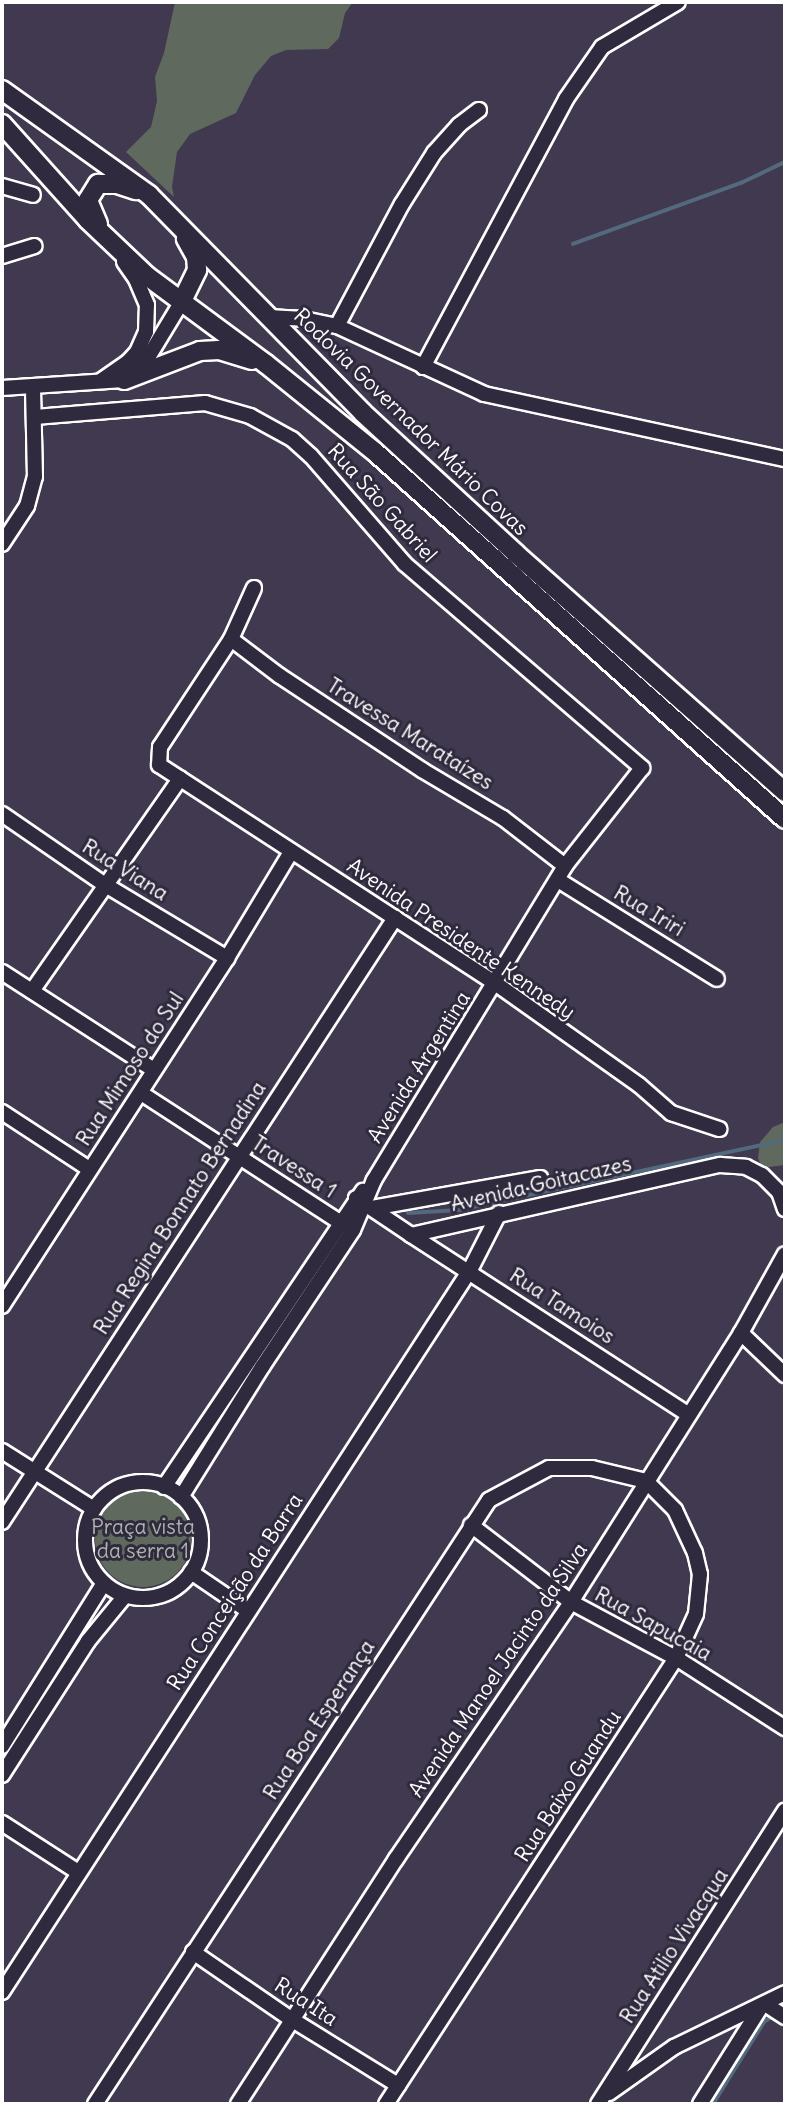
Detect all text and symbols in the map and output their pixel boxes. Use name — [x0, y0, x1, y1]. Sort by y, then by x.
street label: Rodovia Governador Mário Covas — [289, 303, 533, 541]
street label: Rua São Gabriel — [322, 439, 442, 567]
street label: Travessa Marataízes — [322, 673, 498, 795]
street label: Rua Viana — [77, 834, 173, 906]
street label: Avenida Presidente Kennedy — [342, 853, 580, 1025]
street label: Rua Iriri — [609, 880, 689, 942]
street label: Rua Mimoso do Sul — [71, 987, 189, 1151]
street label: Avenida Argentina — [362, 987, 476, 1147]
street label: Rua Regina Bonnato Bernadina — [89, 1077, 271, 1339]
street label: Travessa 1 — [247, 1130, 341, 1204]
street label: Avenida Goitacazes — [448, 1151, 634, 1217]
street label: Rua Tamoios — [505, 1263, 619, 1349]
street label: Rua Conceição da Barra — [162, 1489, 308, 1695]
park label: Praça vista da serra 1 — [91, 1514, 195, 1564]
street label: Avenida Manoel Jacinto da Silva — [403, 1538, 593, 1802]
street label: Rua Sapucaia — [590, 1582, 716, 1666]
street label: Rua Boa Esperança — [258, 1636, 380, 1804]
street label: Rua Baixo Guandu — [510, 1705, 626, 1867]
street label: Rua Atilio Vivacqua — [614, 1864, 734, 2028]
street label: Rua Ita — [270, 1972, 342, 2032]

